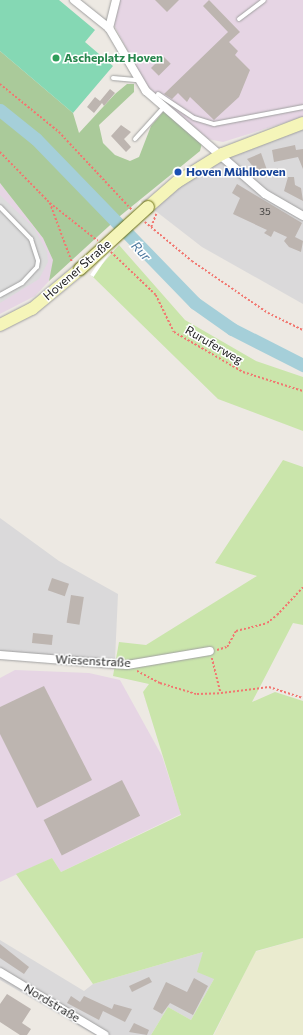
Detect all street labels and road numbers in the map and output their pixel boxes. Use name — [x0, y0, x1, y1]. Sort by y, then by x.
street label: Hovener Straße — [40, 237, 114, 303]
street label: Ruruferweg — [183, 323, 245, 367]
street label: Wiesenstraße — [55, 652, 131, 670]
street label: Nordstraße — [21, 981, 83, 1025]

